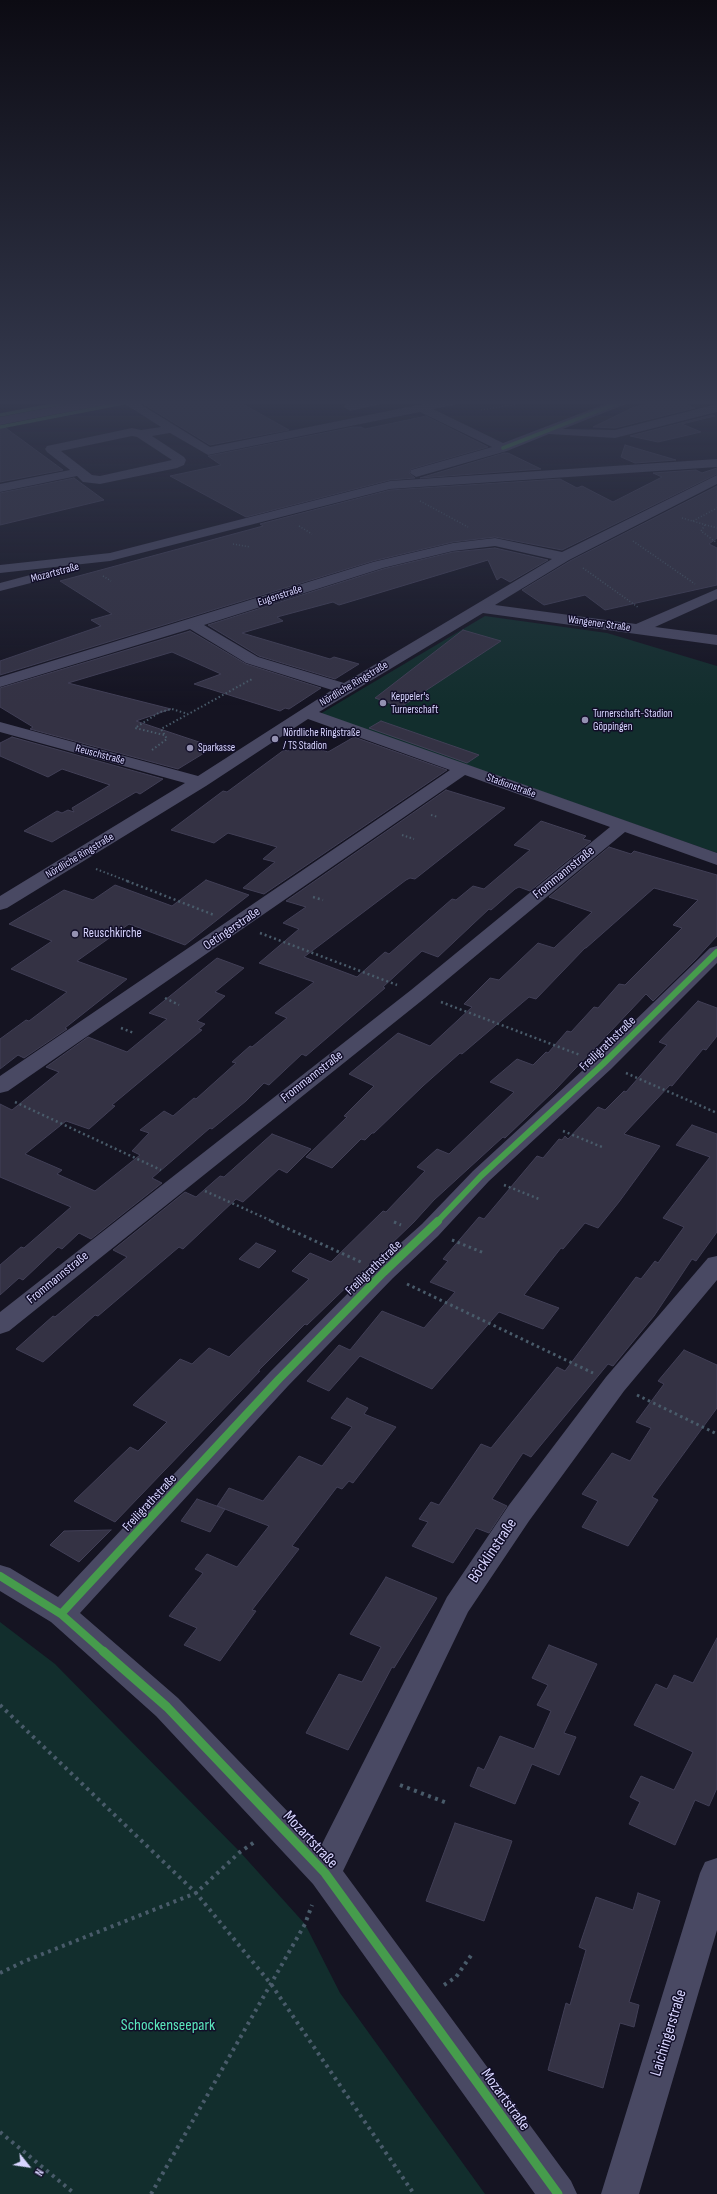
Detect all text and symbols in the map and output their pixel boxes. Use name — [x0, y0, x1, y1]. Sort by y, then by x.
street label: Mozartstraße — [29, 560, 81, 586]
street label: Eugenstraße — [256, 583, 304, 609]
street label: Wangener Straße — [567, 613, 631, 635]
street label: Nördliche Ringstraße — [318, 658, 390, 710]
place label: Keppeler's Turnerschaft — [391, 690, 438, 716]
marker: Keppeler's Turnerschaft — [378, 698, 388, 708]
place label: Turnerschaft-Stadion Göppingen — [593, 707, 672, 733]
marker: Turnerschaft-Stadion Göppingen — [580, 715, 590, 725]
place label: Nördliche Ringstraße / TS Stadion — [283, 726, 360, 752]
marker: Nördliche Ringstraße / TS Stadion — [270, 734, 280, 744]
place label: Sparkasse — [198, 741, 235, 755]
street label: Reuschstraße — [74, 742, 126, 768]
marker: Sparkasse — [185, 743, 195, 753]
street label: Stadionstraße — [484, 771, 538, 801]
street label: Nördliche Ringstraße — [44, 830, 116, 882]
street label: Frommannstraße — [530, 843, 598, 903]
street label: Oetingerstraße — [201, 904, 263, 954]
place label: Reuschkirche — [83, 926, 142, 942]
marker: Reuschkirche — [70, 929, 80, 939]
street label: Freiligrathstraße — [577, 1013, 639, 1075]
street label: Frommannstraße — [278, 1048, 346, 1106]
street label: Freiligrathstraße — [343, 1237, 405, 1299]
street label: Frommannstraße — [24, 1248, 92, 1308]
street label: Freiligrathstraße — [120, 1471, 180, 1535]
street label: Böcklinstraße — [464, 1515, 522, 1587]
street label: Mozartstraße — [279, 1807, 341, 1873]
street label: Laichingerstraße — [647, 1987, 691, 2079]
park label: Schockenseepark — [121, 2016, 215, 2036]
street label: Mozartstraße — [476, 2065, 534, 2135]
north arrow — [8, 2146, 48, 2186]
text: N — [32, 2166, 46, 2178]

